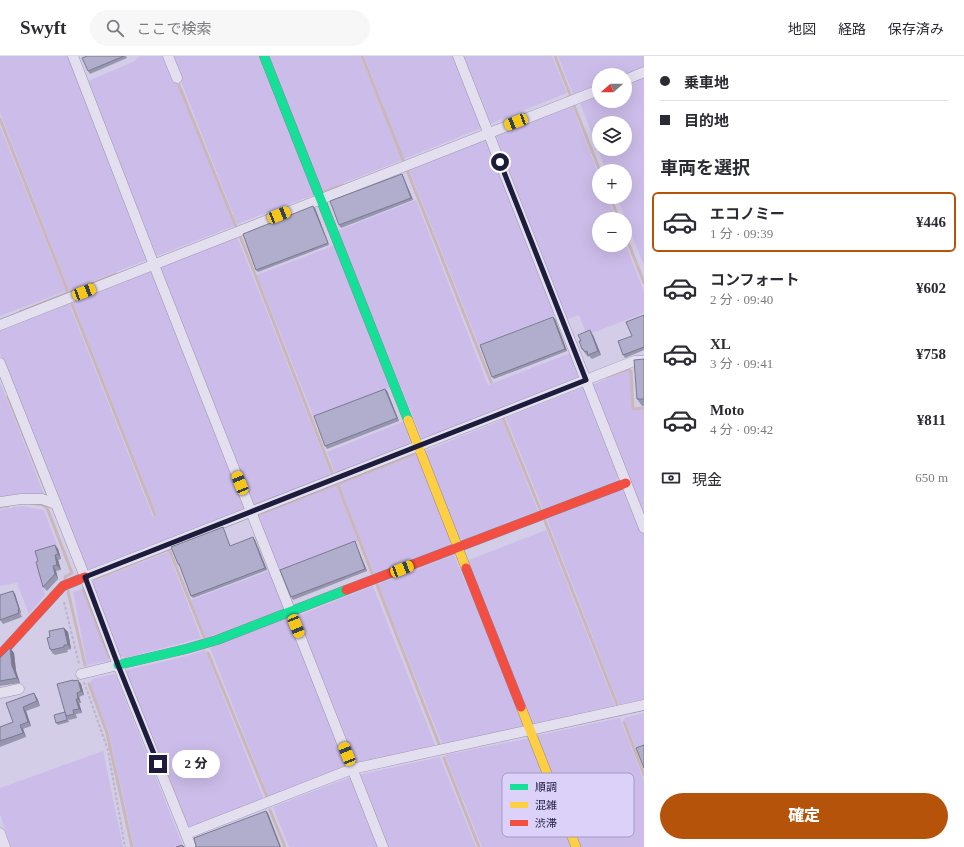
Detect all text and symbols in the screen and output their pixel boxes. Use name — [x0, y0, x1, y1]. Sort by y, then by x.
search box — [90, 10, 370, 46]
text: Swyft — [20, 17, 66, 38]
icon: search — [104, 17, 126, 39]
text: ここで検索 — [136, 21, 211, 37]
text: 地図 — [788, 22, 816, 37]
text: 経路 — [838, 22, 866, 37]
text: 保存済み — [888, 22, 944, 37]
north arrow — [592, 68, 632, 108]
map controls — [592, 68, 632, 252]
text: 乗車地 — [684, 75, 729, 91]
car — [503, 112, 529, 132]
text: 目的地 — [684, 113, 729, 129]
button: layers — [592, 116, 632, 156]
route start — [491, 153, 509, 171]
text: 車両を選択 — [660, 158, 750, 178]
button: + — [592, 164, 632, 204]
icon: car — [662, 204, 698, 240]
car — [266, 205, 292, 225]
text: エコノミー — [710, 206, 785, 222]
button: − — [592, 212, 632, 252]
text: ¥446 — [916, 214, 946, 230]
text: 1 分 · 09:39 — [710, 226, 773, 241]
icon: car — [662, 270, 698, 306]
text: コンフォート — [710, 272, 800, 288]
text: ¥602 — [916, 280, 946, 296]
car — [71, 282, 97, 302]
text: 2 分 · 09:40 — [710, 292, 773, 307]
icon: car — [662, 336, 698, 372]
text: XL — [710, 336, 731, 352]
text: ¥758 — [916, 346, 946, 362]
text: 3 分 · 09:41 — [710, 356, 773, 371]
icon: car — [662, 402, 698, 438]
text: Moto — [710, 402, 744, 418]
text: ¥811 — [917, 412, 946, 428]
text: 4 分 · 09:42 — [710, 422, 773, 437]
icon: cash — [660, 467, 682, 489]
car — [230, 470, 250, 496]
text: 650 m — [915, 470, 948, 485]
text: 現金 — [692, 472, 722, 488]
car — [389, 559, 415, 579]
car — [286, 613, 306, 639]
car — [337, 741, 357, 767]
callout: 2 分 — [172, 750, 220, 778]
route end — [149, 755, 167, 773]
text: 2 分 — [185, 756, 207, 771]
legend — [502, 773, 634, 837]
text: 順調 — [535, 781, 557, 793]
button: 確定 — [660, 793, 948, 839]
text: 混雑 — [535, 799, 557, 811]
text: 渋滞 — [535, 817, 557, 829]

